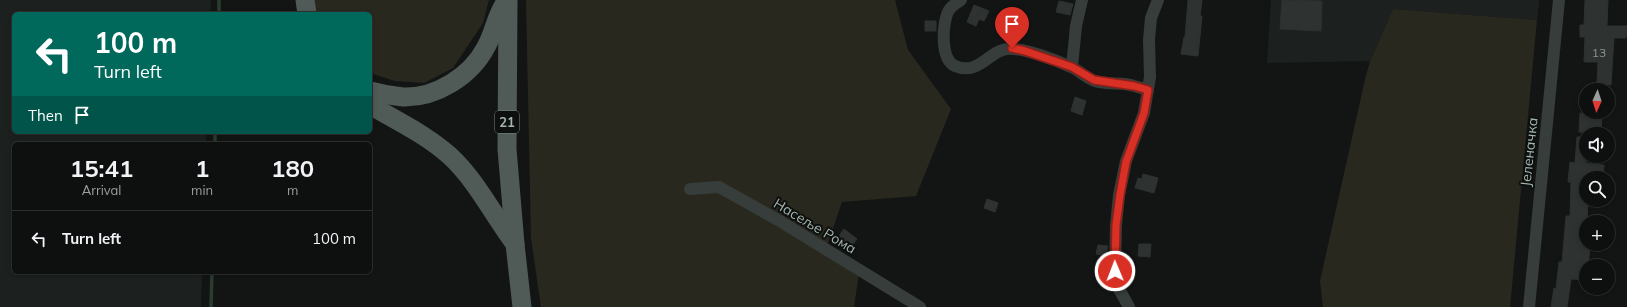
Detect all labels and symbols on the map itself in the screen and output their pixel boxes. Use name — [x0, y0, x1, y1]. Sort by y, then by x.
pin — [995, 7.0, 1029, 48]
house number: 13 — [1592, 45, 1606, 60]
north arrow — [1579, 83, 1615, 119]
road number: 21 — [495, 111, 519, 133]
street label: Јеленачка — [1516, 117, 1542, 187]
street label: Насеље Рома — [771, 194, 859, 258]
position arrow — [1094, 250, 1136, 292]

